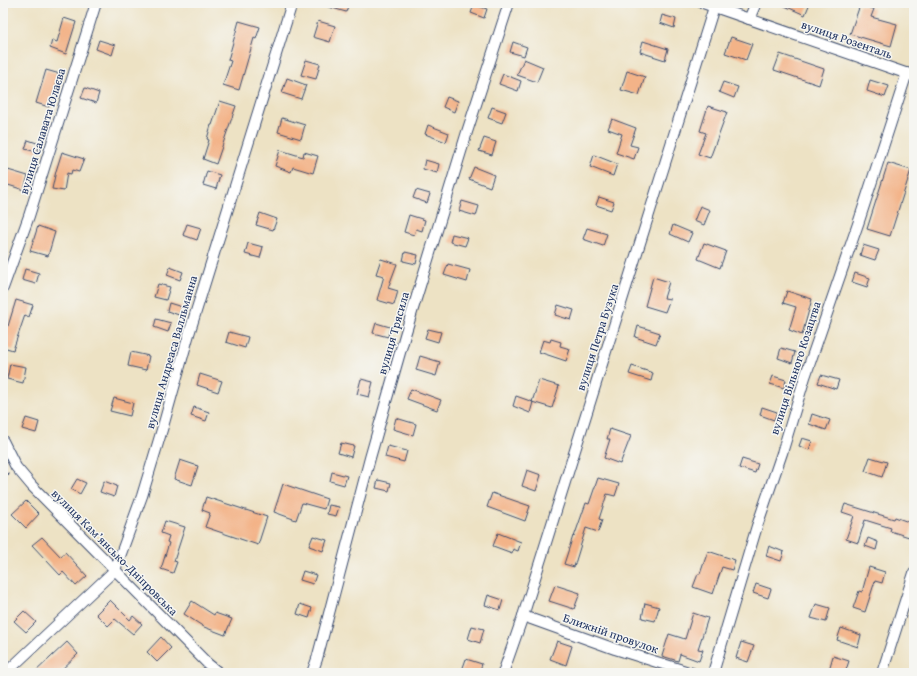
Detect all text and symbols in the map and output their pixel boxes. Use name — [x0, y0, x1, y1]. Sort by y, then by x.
street label: вулиця Розенталь — [799, 15, 895, 63]
street label: вулиця Салавата Юлаєва — [15, 66, 69, 196]
street label: вулиця Андреаса Валльманна — [141, 273, 201, 431]
street label: вулиця Петра Бузука — [572, 281, 622, 393]
street label: вулиця Трясила — [373, 289, 413, 376]
street label: вулиця Вільного Козацтва — [765, 299, 825, 437]
street label: вулиця Кам’янсько-Дніпровська — [48, 485, 182, 619]
street label: Ближній провулок — [561, 609, 662, 658]

